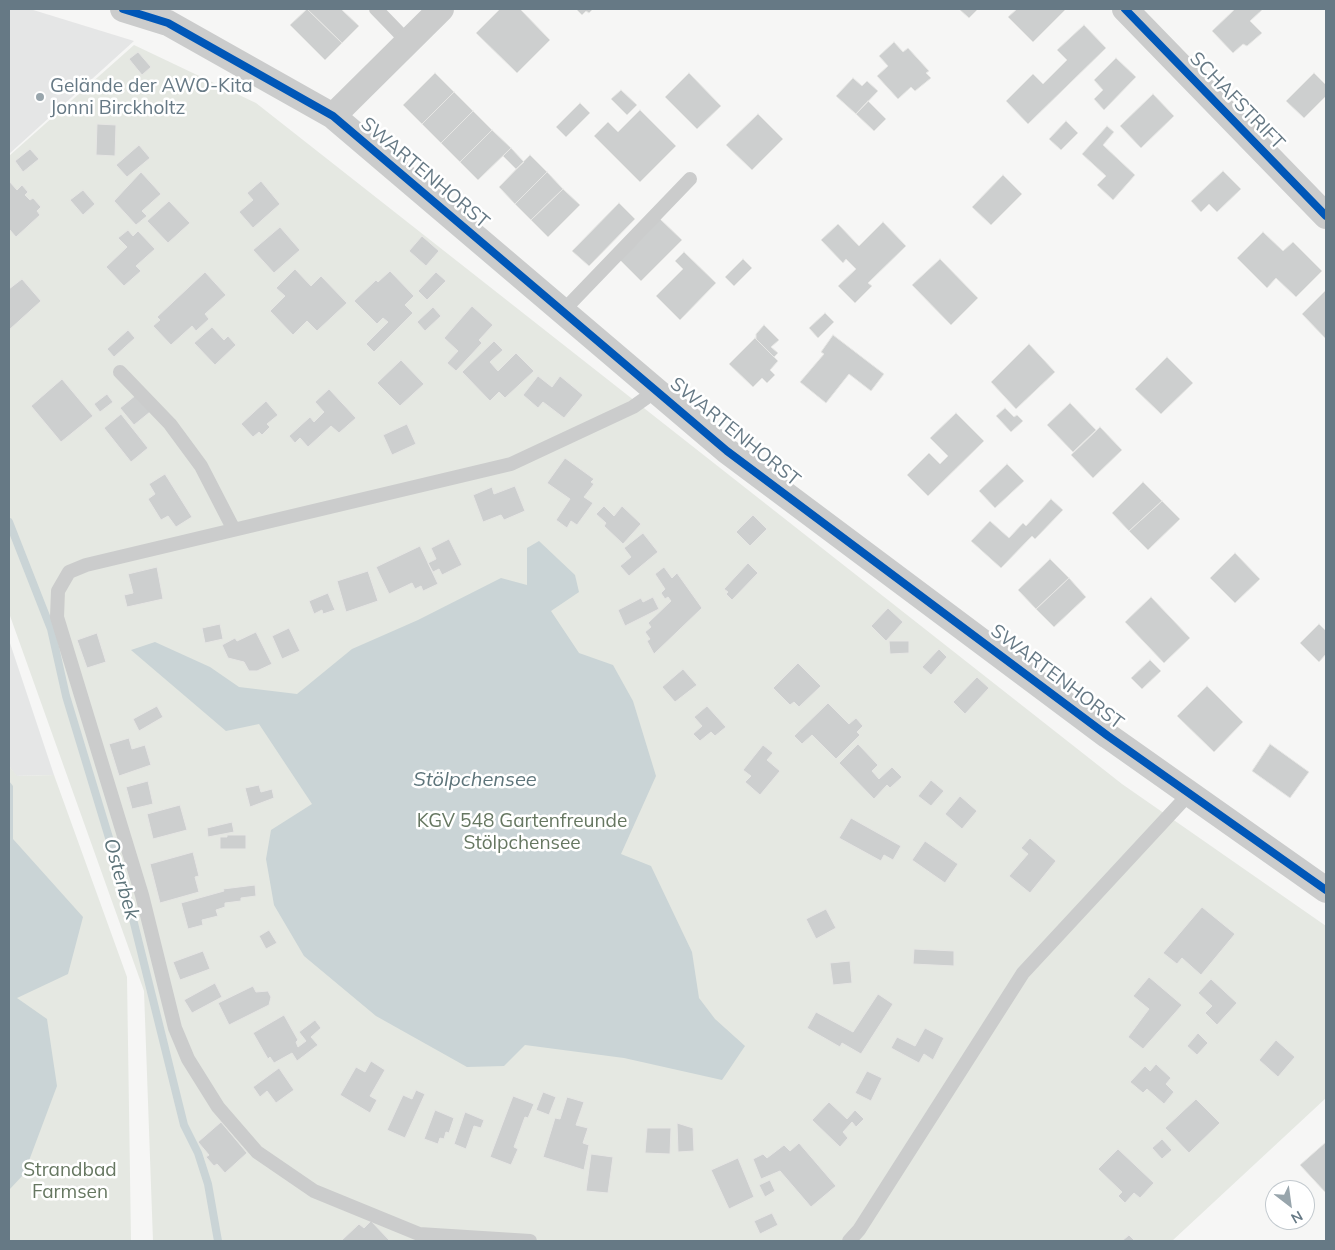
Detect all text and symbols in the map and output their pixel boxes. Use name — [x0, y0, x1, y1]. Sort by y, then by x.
street label: SCHAFSTRIFT — [1185, 47, 1289, 155]
place label: Gelände der AWO-Kita Jonni Birckholtz — [50, 75, 253, 119]
marker: Gelände der AWO-Kita Jonni Birckholtz — [34, 91, 46, 103]
street label: SWARTENHORST — [356, 113, 494, 233]
street label: SWARTENHORST — [665, 373, 805, 491]
street label: SWARTENHORST — [986, 620, 1128, 734]
water label: Stölpchensee — [413, 768, 537, 792]
park label: KGV 548 Gartenfreunde Stölpchensee — [417, 810, 627, 854]
water label: Osterbek — [98, 836, 144, 922]
park label: Strandbad Farmsen — [23, 1159, 117, 1203]
north arrow — [1265, 1180, 1315, 1230]
text: N — [1288, 1207, 1306, 1228]

